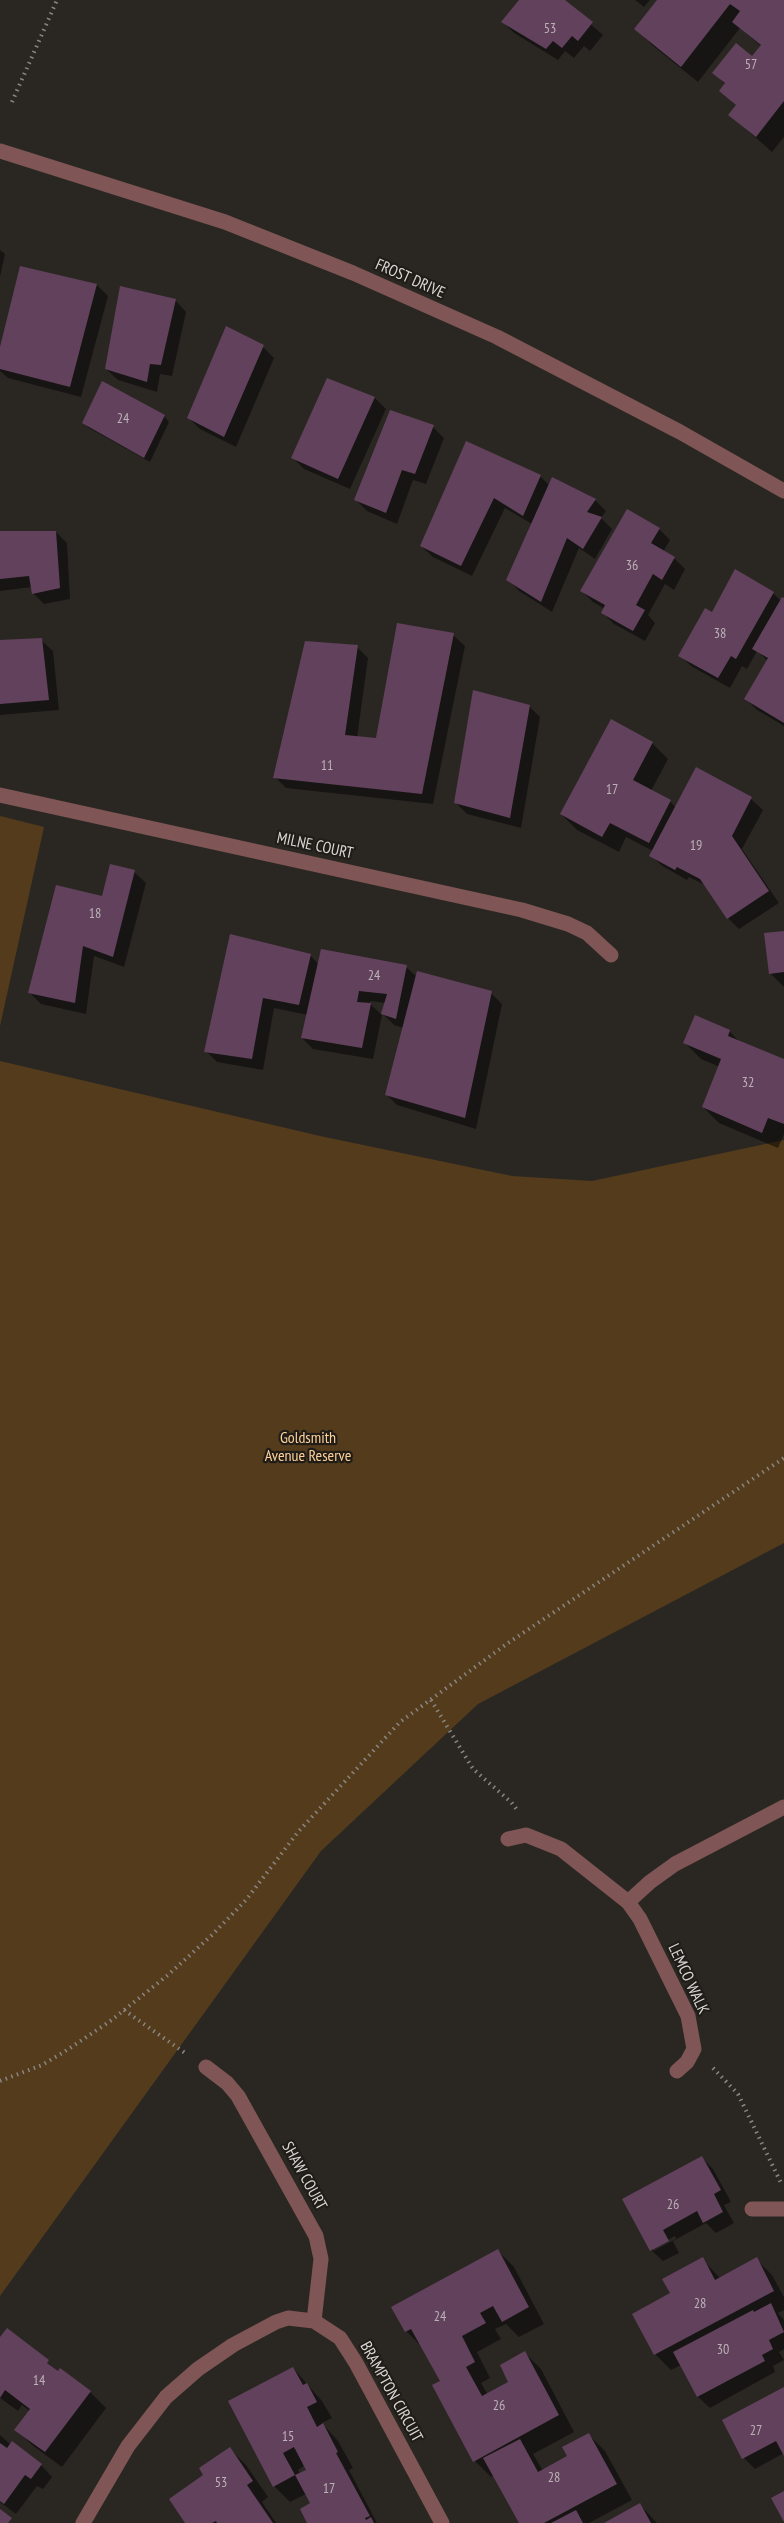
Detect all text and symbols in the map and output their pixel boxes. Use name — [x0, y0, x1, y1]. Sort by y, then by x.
house number: 53 — [544, 21, 556, 37]
house number: 57 — [745, 57, 757, 73]
street label: FROST DRIVE — [372, 255, 448, 303]
house number: 24 — [117, 411, 129, 427]
house number: 36 — [626, 558, 638, 574]
house number: 38 — [714, 626, 726, 642]
house number: 11 — [321, 758, 333, 774]
house number: 17 — [606, 782, 618, 798]
street label: MILNE COURT — [275, 829, 355, 863]
house number: 19 — [690, 838, 702, 854]
house number: 18 — [89, 906, 101, 922]
house number: 24 — [368, 968, 380, 984]
house number: 32 — [742, 1075, 754, 1091]
park label: Goldsmith Avenue Reserve — [265, 1428, 351, 1466]
street label: LEMCO WALK — [663, 1941, 713, 2017]
street label: SHAW COURT — [277, 2139, 331, 2213]
house number: 26 — [667, 2197, 679, 2213]
house number: 28 — [694, 2296, 706, 2312]
house number: 24 — [434, 2309, 446, 2325]
street label: BRAMPTON CIRCUIT — [356, 2338, 426, 2446]
house number: 30 — [717, 2342, 729, 2358]
house number: 14 — [33, 2373, 45, 2389]
house number: 26 — [493, 2398, 505, 2414]
house number: 27 — [750, 2423, 762, 2439]
house number: 15 — [282, 2429, 294, 2445]
house number: 28 — [548, 2470, 560, 2486]
house number: 53 — [215, 2475, 227, 2491]
house number: 17 — [323, 2481, 335, 2497]

